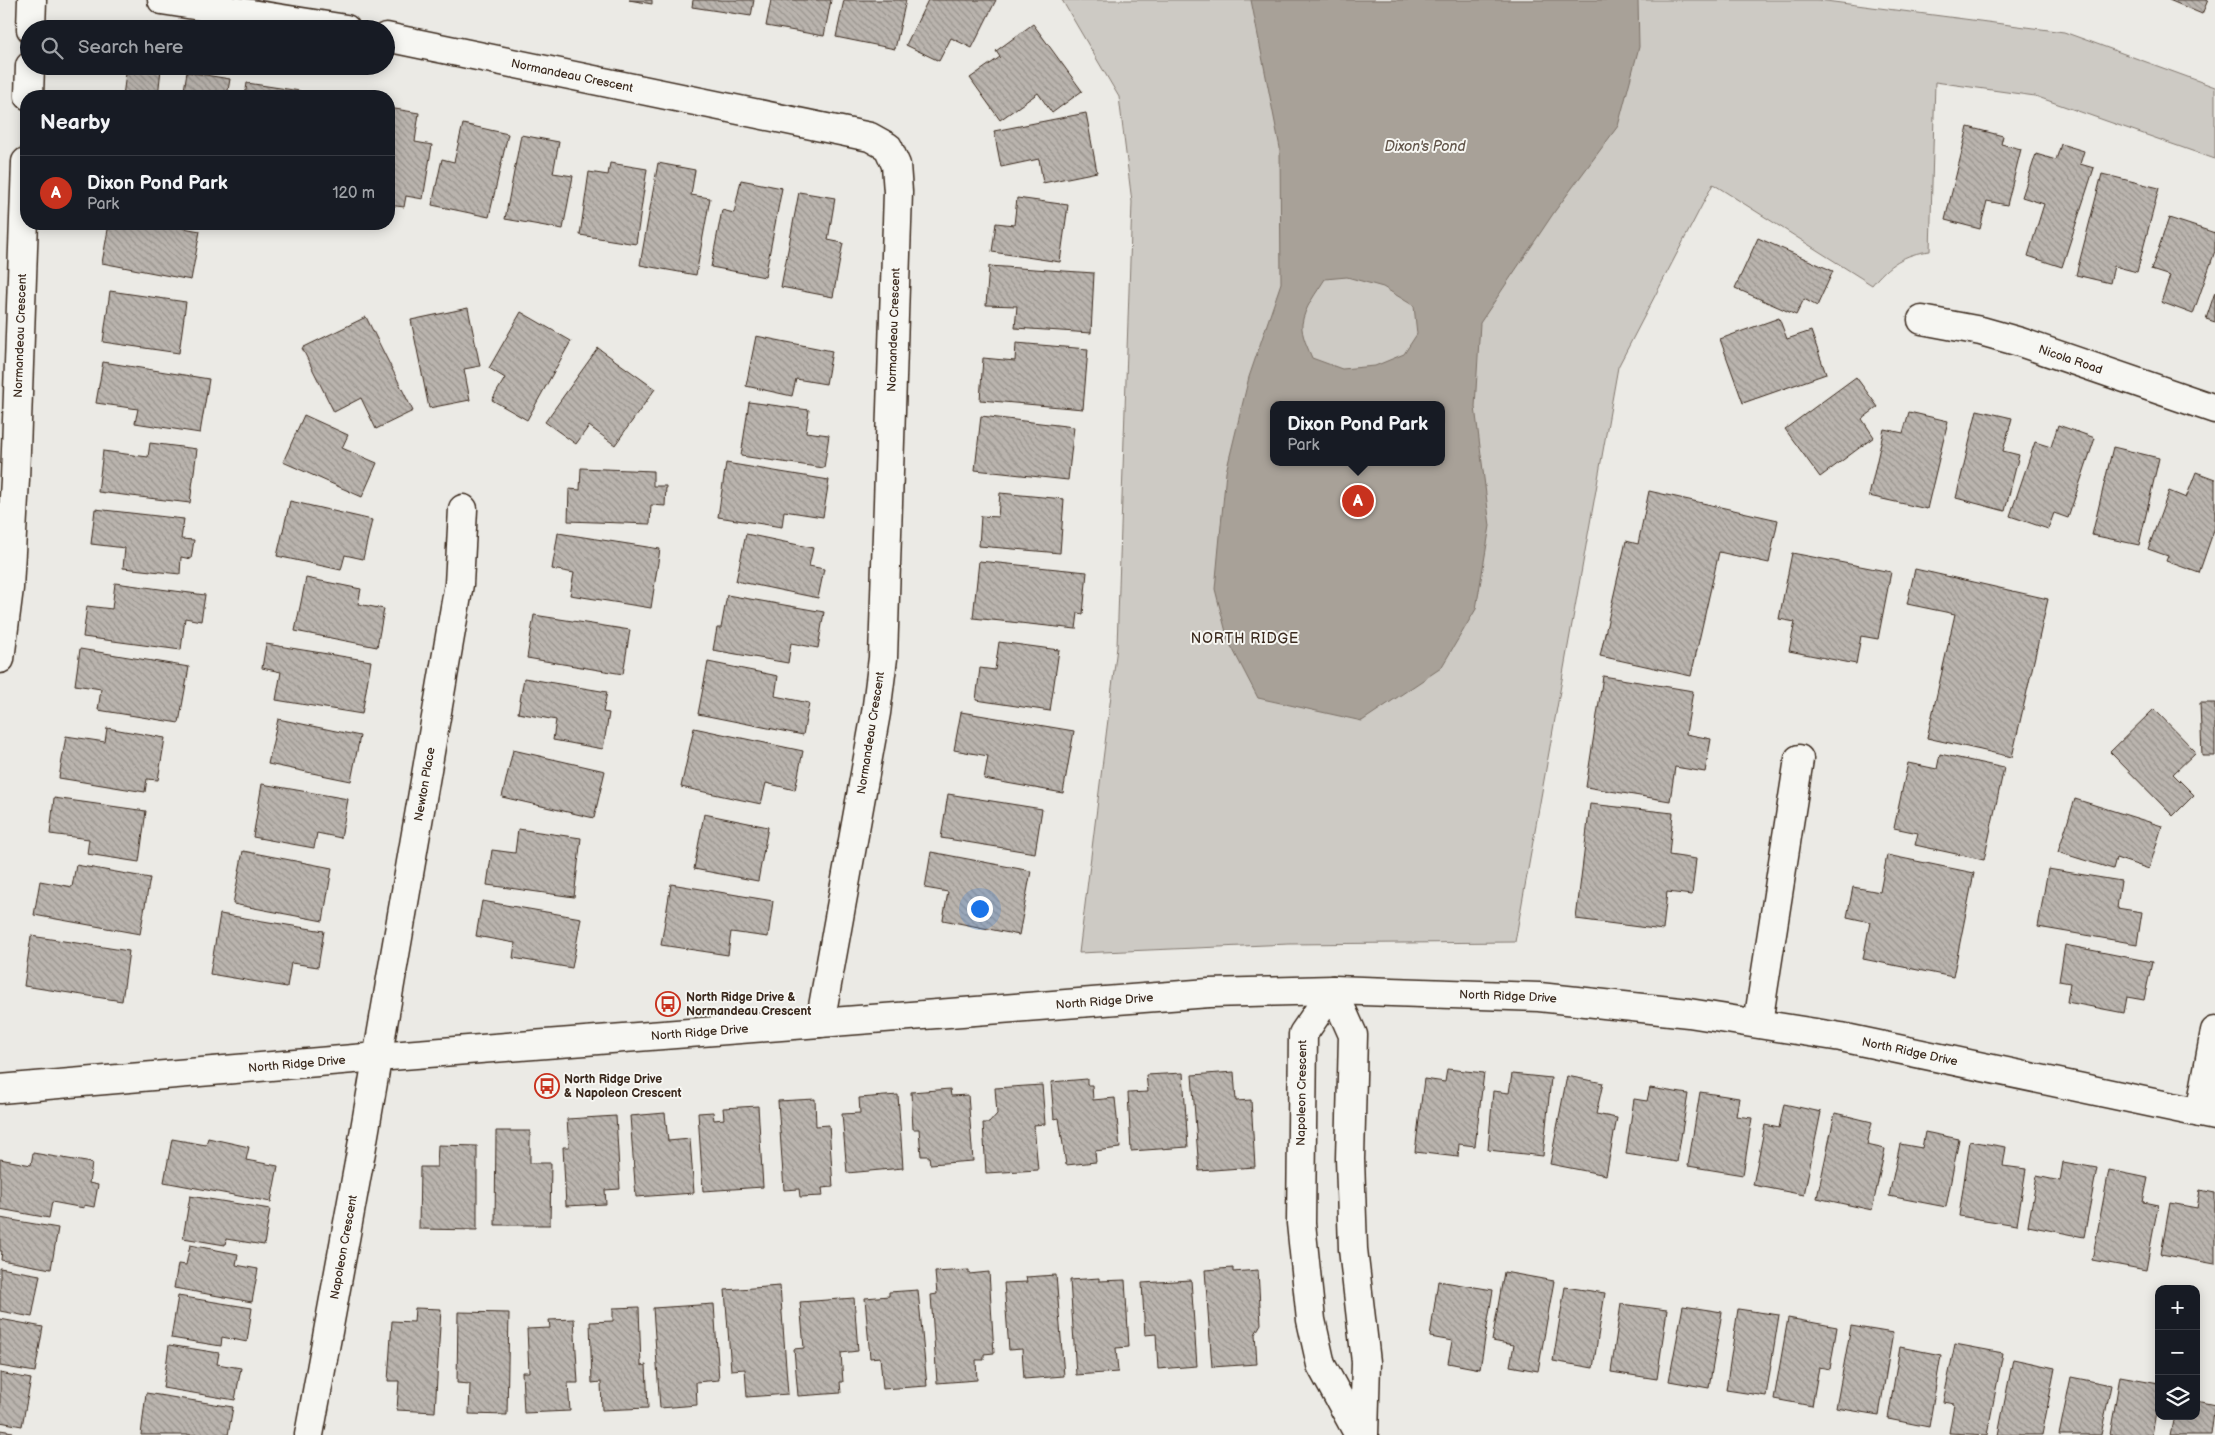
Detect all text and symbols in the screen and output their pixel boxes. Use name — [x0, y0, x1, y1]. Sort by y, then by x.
search box — [20, 20, 395, 75]
icon: search — [38, 34, 66, 62]
text: Search here — [78, 36, 183, 59]
street label: Normandeau Crescent — [510, 56, 635, 95]
text: Nearby — [40, 110, 110, 135]
water label: Dixon's Pond — [1385, 138, 1466, 155]
text: Dixon Pond Park — [87, 172, 228, 195]
text: A — [51, 184, 61, 203]
text: 120 m — [332, 184, 375, 203]
text: Park — [87, 195, 119, 214]
street label: Normandeau Crescent — [884, 267, 904, 392]
street label: Normandeau Crescent — [10, 273, 30, 398]
street label: Nicola Road — [2037, 341, 2105, 377]
popup — [1270, 401, 1445, 466]
text: Dixon Pond Park — [1287, 413, 1428, 436]
text: Park — [1287, 436, 1319, 455]
pin: A — [1342, 482, 1374, 520]
district label: NORTH RIDGE — [1191, 630, 1299, 647]
street label: Normandeau Crescent — [854, 670, 888, 795]
street label: Newton Place — [411, 746, 438, 822]
your location — [967, 896, 993, 922]
street label: North Ridge Drive — [1459, 987, 1558, 1006]
place label: North Ridge Drive & Normandeau Crescent — [686, 990, 811, 1019]
street label: North Ridge Drive — [1055, 990, 1154, 1012]
bus stop icon: North Ridge Drive & Normandeau Crescent — [655, 991, 681, 1017]
street label: North Ridge Drive — [650, 1021, 749, 1043]
street label: North Ridge Drive — [1860, 1034, 1959, 1069]
street label: Napoleon Crescent — [1294, 1040, 1310, 1146]
street label: North Ridge Drive — [248, 1052, 346, 1075]
place label: North Ridge Drive & Napoleon Crescent — [564, 1072, 682, 1101]
bus stop icon: North Ridge Drive & Napoleon Crescent — [534, 1073, 560, 1099]
street label: Napoleon Crescent — [327, 1193, 361, 1301]
map controls — [2155, 1285, 2200, 1420]
button: + — [2155, 1285, 2200, 1330]
button: − — [2155, 1330, 2200, 1375]
button: layers — [2155, 1375, 2200, 1420]

